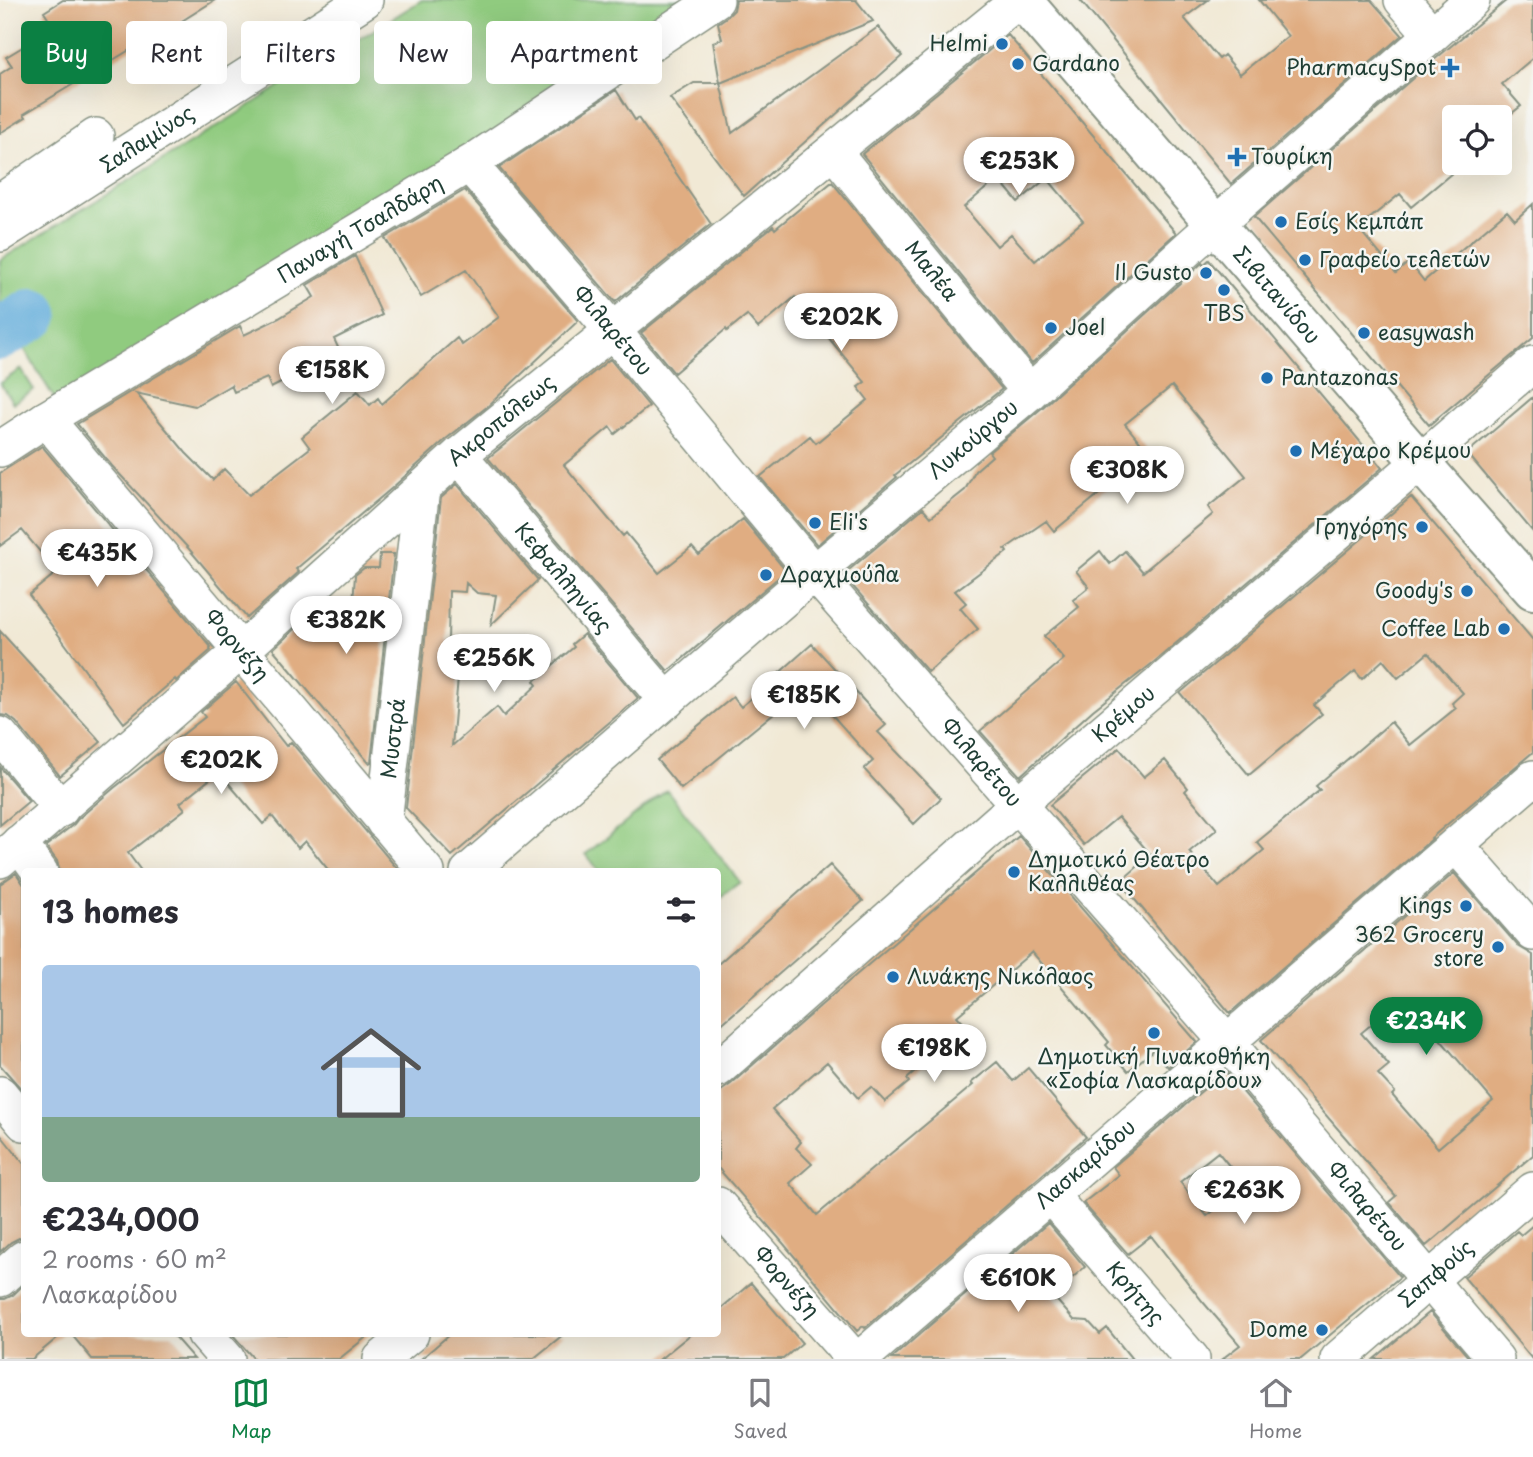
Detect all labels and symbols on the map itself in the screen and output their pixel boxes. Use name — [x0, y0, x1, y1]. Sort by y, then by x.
place label: Helmi — [930, 26, 988, 58]
marker: Helmi — [994, 36, 1010, 52]
place label: Gardano — [1032, 46, 1120, 78]
place label: PharmacySpot — [1286, 50, 1436, 82]
marker: Gardano — [1010, 56, 1026, 72]
marker: PharmacySpot — [1442, 60, 1458, 76]
street label: Σαλαμίνος — [93, 96, 200, 180]
pin: €253K — [970, 138, 1068, 197]
place label: Τουρίκη — [1251, 139, 1333, 171]
marker: Τουρίκη — [1229, 149, 1245, 165]
street label: Παναγή Τσαλδάρη — [270, 165, 448, 290]
place label: Εσίς Κεμπάπ — [1295, 204, 1424, 236]
marker: Εσίς Κεμπάπ — [1273, 214, 1289, 230]
street label: Μαλέα — [898, 233, 968, 308]
street label: Σιβιτανίδου — [1227, 238, 1329, 350]
place label: Γραφείο τελετών — [1319, 242, 1491, 274]
marker: Γραφείο τελετών — [1297, 252, 1313, 268]
place label: Il Gusto — [1114, 255, 1192, 287]
marker: Il Gusto — [1198, 265, 1214, 281]
street label: Φιλαρέτου — [566, 277, 661, 382]
marker: TBS — [1216, 282, 1232, 298]
pin: €202K — [792, 294, 890, 353]
place label: TBS — [1203, 296, 1245, 328]
place label: Joel — [1065, 310, 1105, 342]
place label: easywash — [1378, 315, 1475, 347]
marker: Joel — [1043, 320, 1059, 336]
marker: easywash — [1356, 325, 1372, 341]
pin: €158K — [283, 346, 381, 406]
place label: Pantazonas — [1281, 360, 1398, 392]
street label: Ακροπόλεως — [439, 365, 561, 472]
marker: Pantazonas — [1259, 370, 1275, 386]
street label: Λυκούργου — [920, 391, 1024, 486]
place label: Μέγαρο Κρέμου — [1310, 433, 1471, 465]
marker: Μέγαρο Κρέμου — [1288, 443, 1304, 459]
pin: €308K — [1078, 447, 1176, 506]
place label: Eli's — [829, 505, 868, 537]
place label: Γρηγόρης — [1315, 509, 1408, 541]
street label: Κεφαλληνίας — [508, 514, 621, 639]
marker: Eli's — [807, 515, 823, 531]
marker: Γρηγόρης — [1414, 519, 1430, 535]
pin: €435K — [48, 530, 146, 589]
place label: Δραχμούλα — [780, 557, 899, 589]
marker: Δραχμούλα — [758, 567, 774, 583]
place label: Goody's — [1375, 573, 1453, 605]
marker: Goody's — [1459, 583, 1475, 599]
pin: €382K — [297, 596, 395, 656]
street label: Φορνέζη — [198, 601, 278, 688]
place label: Coffee Lab — [1381, 611, 1490, 643]
marker: Coffee Lab — [1496, 621, 1512, 637]
pin: €256K — [445, 634, 543, 694]
pin: €185K — [755, 672, 853, 731]
street label: Κρέμου — [1084, 676, 1161, 749]
street label: Μυστρά — [371, 696, 412, 780]
street label: Φιλαρέτου — [934, 710, 1031, 813]
pin: €202K — [172, 736, 270, 796]
place label: Δημοτικό Θέατρο Καλλιθέας — [1028, 842, 1209, 898]
marker: Δημοτικό Θέατρο Καλλιθέας — [1006, 864, 1022, 880]
place label: Kings — [1399, 888, 1452, 920]
marker: Kings — [1458, 898, 1474, 914]
place label: 362 Grocery store — [1354, 917, 1484, 973]
marker: 362 Grocery store — [1490, 939, 1506, 955]
place label: Λινάκης Νικόλαος — [907, 959, 1094, 991]
marker: Λινάκης Νικόλαος — [885, 969, 901, 985]
pin: €234K — [1377, 998, 1475, 1057]
pin: €198K — [885, 1024, 983, 1084]
marker: Δημοτική Πινακοθήκη «Σοφία Λασκαρίδου» — [1146, 1025, 1162, 1041]
place label: Δημοτική Πινακοθήκη «Σοφία Λασκαρίδου» — [1038, 1039, 1270, 1095]
street label: Λασκαρίδου — [1027, 1110, 1142, 1215]
street label: Φιλαρέτου — [1321, 1153, 1416, 1257]
pin: €263K — [1195, 1166, 1293, 1226]
street label: Σαπφούς — [1390, 1231, 1480, 1314]
street label: Φορνέζη — [747, 1238, 828, 1324]
street label: Κρήτης — [1100, 1253, 1173, 1331]
pin: €610K — [969, 1254, 1067, 1314]
place label: Dome — [1249, 1312, 1308, 1344]
marker: Dome — [1314, 1322, 1330, 1338]

